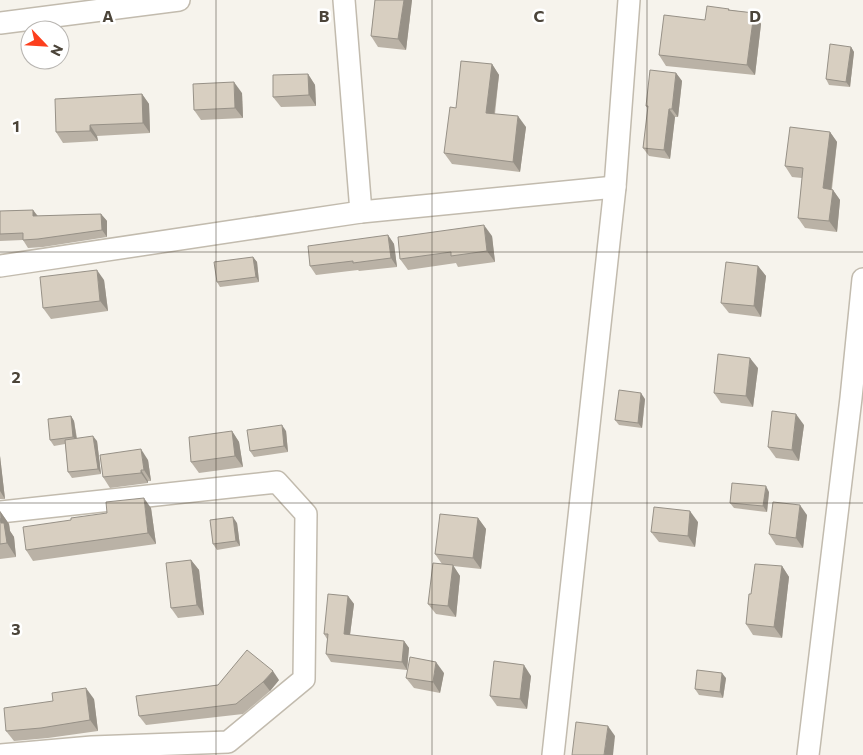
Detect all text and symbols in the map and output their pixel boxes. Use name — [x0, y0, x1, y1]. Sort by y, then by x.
text: A — [102, 6, 114, 25]
text: B — [319, 6, 330, 25]
text: C — [534, 6, 545, 25]
text: D — [749, 6, 761, 25]
north arrow — [20, 20, 70, 70]
text: N — [47, 42, 67, 59]
text: 1 — [12, 116, 20, 135]
text: 2 — [11, 367, 21, 386]
text: 3 — [11, 619, 21, 638]

